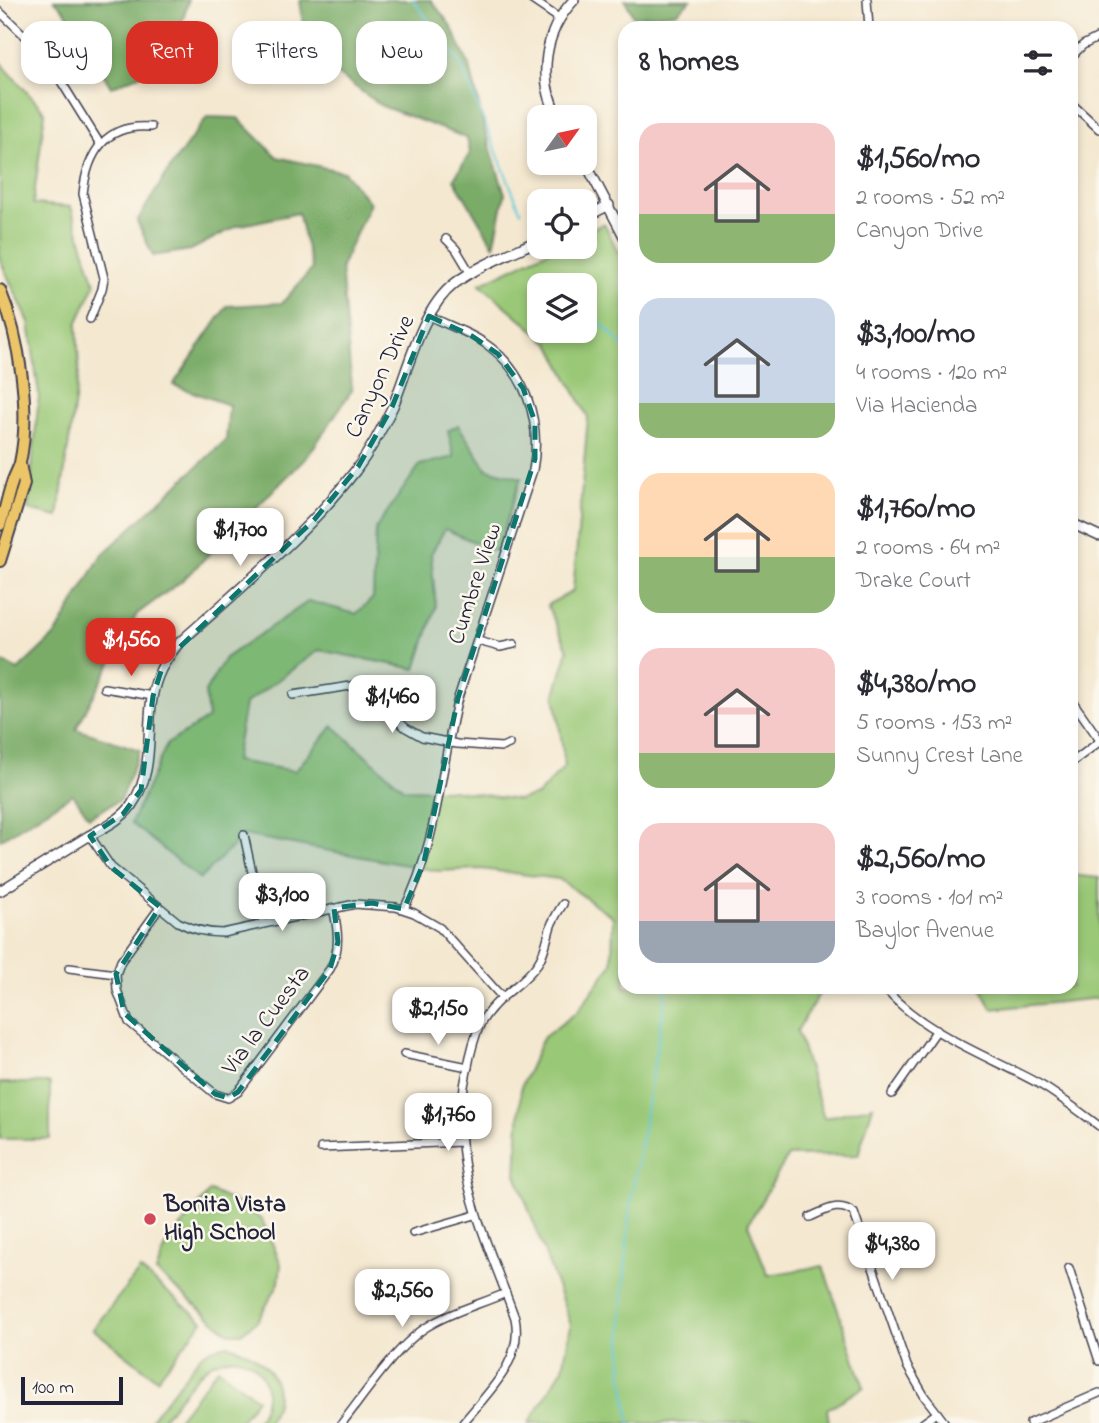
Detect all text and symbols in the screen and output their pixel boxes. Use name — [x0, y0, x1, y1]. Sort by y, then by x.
chip: Buy — [21, 21, 112, 84]
chip: Rent — [126, 21, 218, 84]
chip: Filters — [232, 21, 342, 84]
chip: New — [356, 21, 447, 84]
text: 8 homes — [639, 41, 740, 85]
icon: filters — [1019, 44, 1057, 82]
north arrow — [527, 105, 597, 175]
map controls — [527, 105, 597, 343]
text: $1,560/mo — [856, 138, 980, 182]
icon: home — [695, 151, 779, 235]
text: 2 rooms · 52 m² — [856, 182, 1005, 215]
button: locate — [527, 189, 597, 259]
text: Canyon Drive — [856, 215, 983, 248]
button: layers — [527, 273, 597, 343]
street label: Canyon Drive — [337, 309, 426, 445]
text: $3,100/mo — [856, 313, 975, 357]
icon: home — [695, 326, 779, 410]
text: 4 rooms · 120 m² — [856, 357, 1007, 390]
text: Via Hacienda — [856, 390, 977, 423]
text: $1,760/mo — [856, 488, 976, 532]
icon: home — [695, 501, 779, 585]
pin: $1,700 — [183, 508, 297, 568]
text: $1,700 — [213, 514, 267, 547]
street label: Cumbre View — [440, 519, 512, 649]
text: 2 rooms · 64 m² — [856, 532, 1000, 565]
text: Drake Court — [856, 565, 971, 598]
pin: $1,560 — [74, 618, 188, 678]
text: $1,560 — [102, 624, 160, 657]
text: $4,380/mo — [856, 663, 976, 707]
pin: $1,460 — [335, 676, 449, 735]
icon: home — [695, 676, 779, 760]
text: $1,460 — [365, 681, 419, 714]
text: 5 rooms · 153 m² — [856, 707, 1012, 740]
text: Sunny Crest Lane — [856, 740, 1023, 773]
text: $2,560/mo — [856, 838, 986, 882]
icon: home — [695, 851, 779, 935]
pin: $3,100 — [225, 874, 339, 933]
text: $3,100 — [255, 879, 309, 912]
text: 3 rooms · 101 m² — [856, 882, 1003, 915]
text: Baylor Avenue — [856, 915, 994, 948]
street label: Via la Cuesta — [213, 959, 320, 1084]
pin: $2,150 — [381, 988, 495, 1047]
text: $2,150 — [408, 993, 468, 1026]
pin: $1,760 — [391, 1094, 505, 1153]
text: $1,760 — [421, 1099, 475, 1132]
place label: Bonita Vista High School — [163, 1188, 286, 1252]
marker: Bonita Vista High School — [142, 1211, 158, 1227]
pin: $4,380 — [835, 1222, 949, 1282]
text: $4,380 — [864, 1228, 920, 1261]
pin: $2,560 — [345, 1270, 459, 1329]
text: $2,560 — [371, 1275, 433, 1308]
scale bar — [21, 1374, 122, 1406]
text: 100 m — [32, 1375, 74, 1402]

